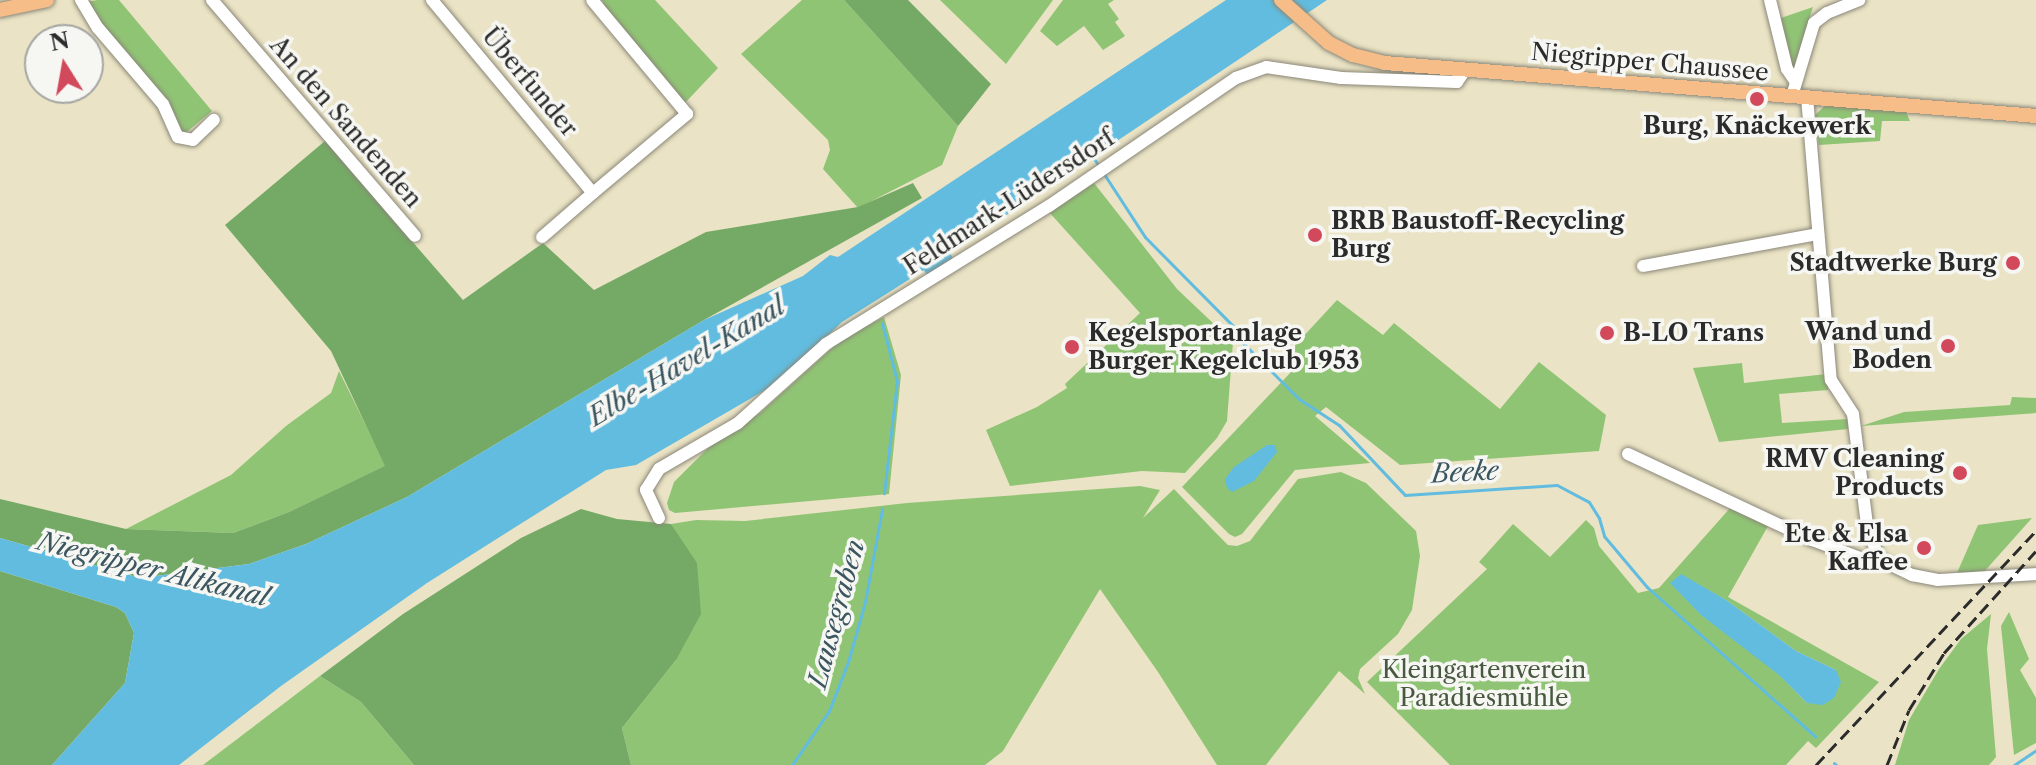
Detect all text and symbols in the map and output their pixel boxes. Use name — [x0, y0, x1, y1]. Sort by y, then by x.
street label: Überfunder — [476, 22, 584, 142]
north arrow — [24, 24, 104, 104]
text: N — [48, 27, 72, 57]
street label: An den Sandenden — [264, 31, 428, 213]
street label: Niegripper Chaussee — [1530, 37, 1770, 87]
marker: Burg, Knäckewerk — [1748, 90, 1766, 108]
place label: Burg, Knäckewerk — [1643, 112, 1871, 140]
street label: Feldmark-Lüdersdorf — [898, 123, 1120, 281]
place label: BRB Baustoff-Recycling Burg — [1331, 207, 1624, 263]
marker: BRB Baustoff-Recycling Burg — [1306, 226, 1324, 244]
place label: Stadtwerke Burg — [1789, 249, 1997, 277]
marker: Stadtwerke Burg — [2004, 254, 2022, 272]
water label: Elbe-Havel-Kanal — [583, 291, 791, 433]
place label: Wand und Boden — [1805, 318, 1932, 374]
place label: Kegelsportanlage Burger Kegelclub 1953 — [1088, 319, 1360, 375]
place label: B-LO Trans — [1623, 319, 1765, 347]
marker: B-LO Trans — [1598, 324, 1616, 342]
marker: Wand und Boden — [1939, 337, 1957, 355]
marker: Kegelsportanlage Burger Kegelclub 1953 — [1063, 338, 1081, 356]
place label: RMV Cleaning Products — [1764, 445, 1944, 501]
water label: Beeke — [1431, 456, 1499, 490]
marker: RMV Cleaning Products — [1951, 464, 1969, 482]
place label: Ete & Elsa Kaffee — [1784, 520, 1908, 576]
water label: Niegripper Altkanal — [34, 526, 272, 614]
water label: Lausegraben — [802, 537, 872, 691]
marker: Ete & Elsa Kaffee — [1915, 539, 1933, 557]
park label: Kleingartenverein Paradiesmühle — [1382, 656, 1586, 712]

